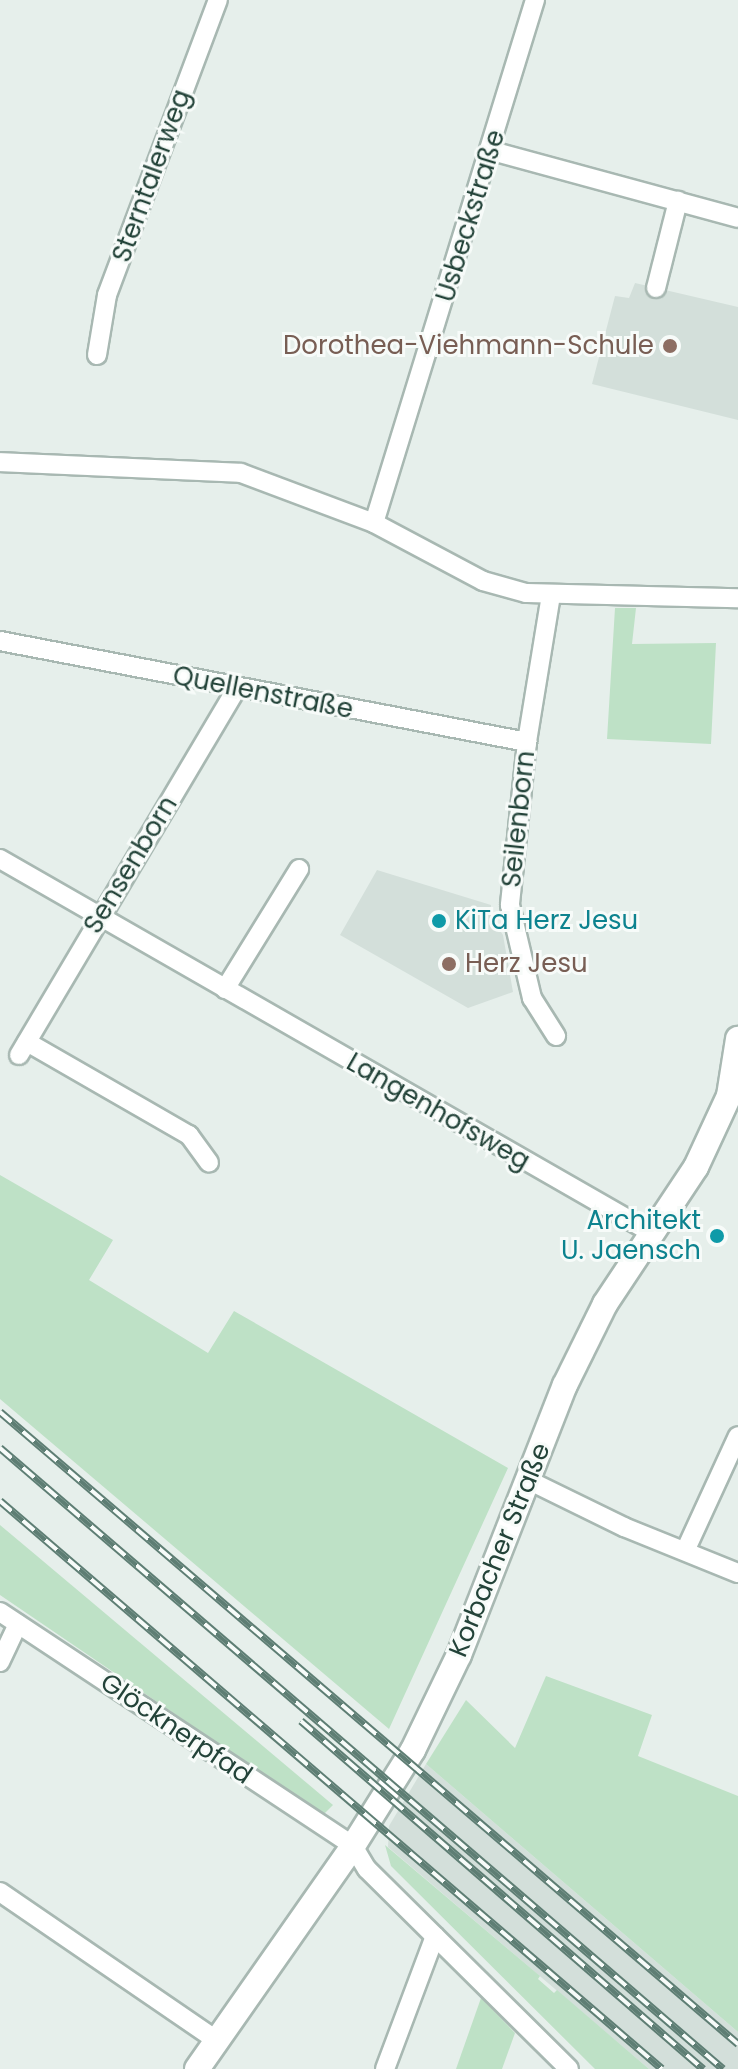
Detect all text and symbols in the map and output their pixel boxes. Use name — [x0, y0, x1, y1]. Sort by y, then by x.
street label: Sterntalerweg — [106, 85, 198, 267]
street label: Usbeckstraße — [430, 126, 512, 306]
place label: Dorothea-Viehmann-Schule — [283, 330, 654, 362]
marker: Dorothea-Viehmann-Schule — [661, 337, 679, 355]
street label: Quellenstraße — [170, 660, 356, 726]
street label: Seilenborn — [496, 749, 542, 889]
street label: Sensenborn — [78, 791, 184, 939]
place label: KiTa Herz Jesu — [455, 905, 638, 937]
marker: KiTa Herz Jesu — [430, 912, 448, 930]
place label: Herz Jesu — [465, 948, 588, 980]
marker: Herz Jesu — [440, 955, 458, 973]
street label: Langenhofsweg — [341, 1047, 535, 1177]
place label: Architekt U. Jaensch — [561, 1205, 701, 1266]
marker: Architekt U. Jaensch — [708, 1227, 726, 1245]
street label: Korbacher Straße — [443, 1438, 557, 1662]
street label: Glöcknerpfad — [94, 1667, 258, 1791]

